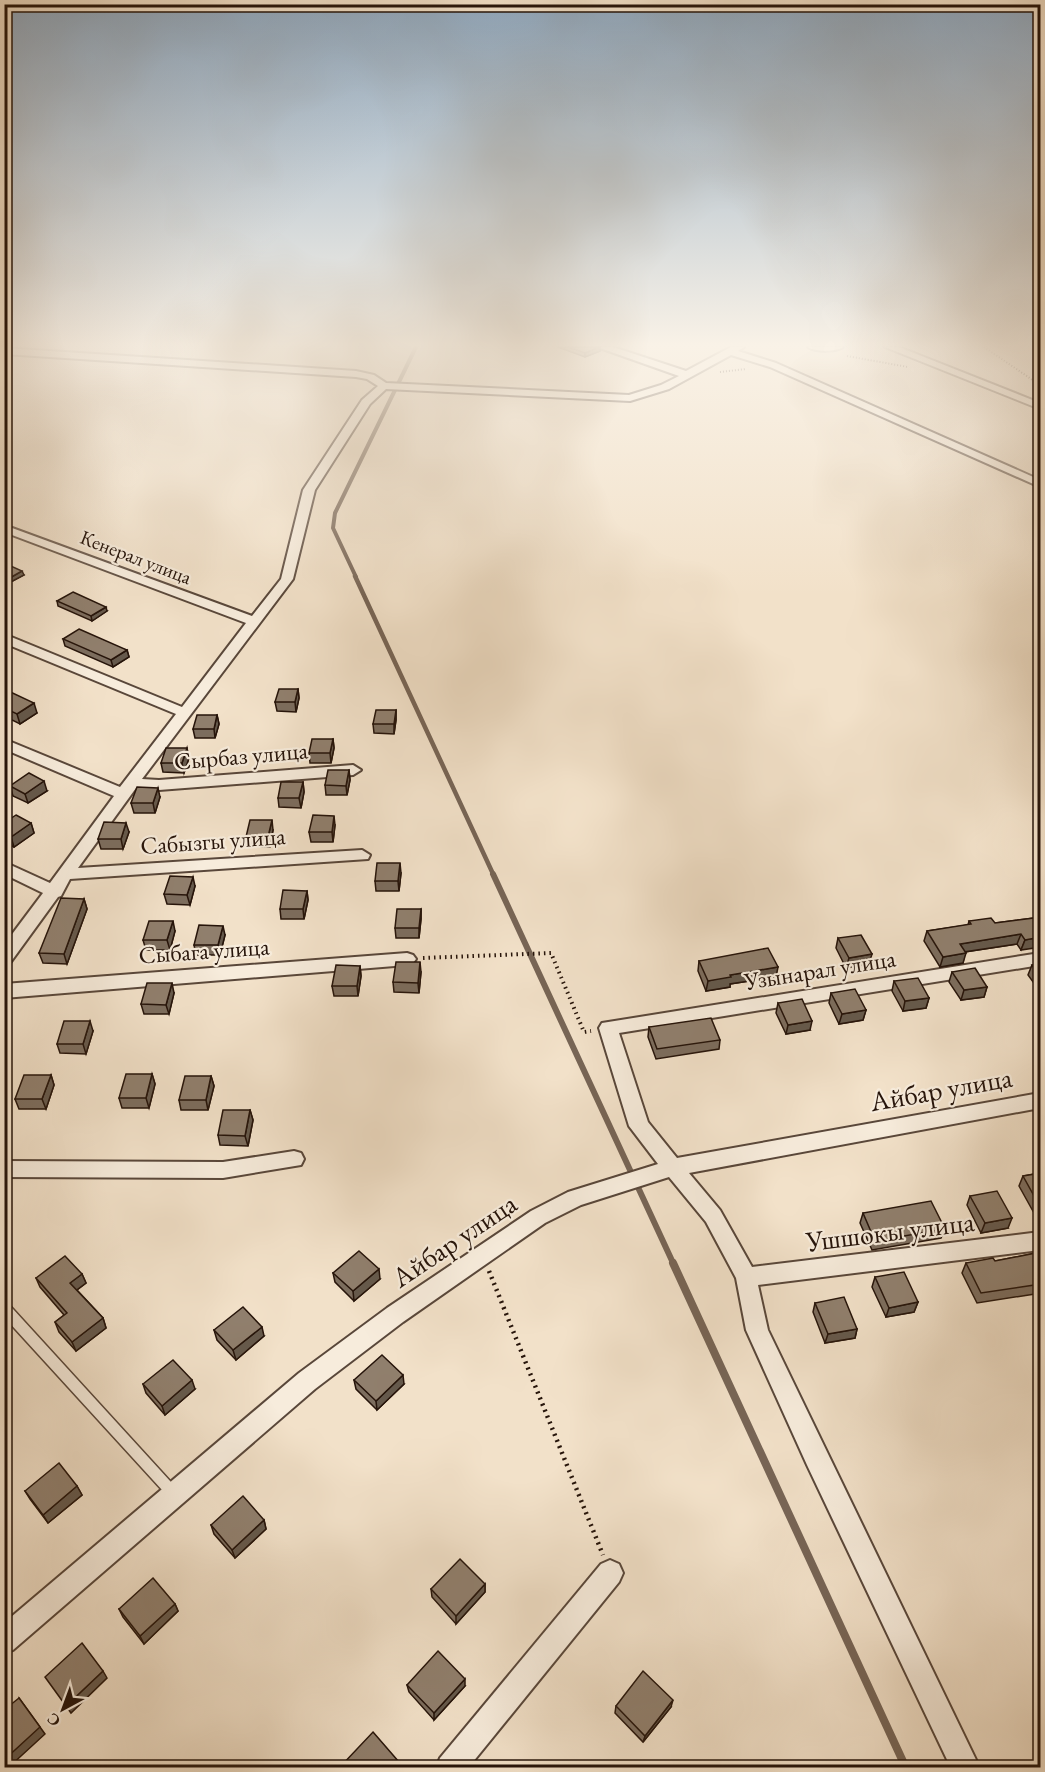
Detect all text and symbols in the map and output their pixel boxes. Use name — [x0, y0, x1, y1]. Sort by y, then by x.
street label: Кенерал улица — [77, 524, 195, 590]
street label: Сырбаз улица — [173, 734, 310, 777]
street label: Сабызгы улица — [139, 820, 287, 861]
street label: Сыбага улица — [138, 930, 271, 971]
street label: Узынарал улица — [741, 942, 898, 997]
street label: Айбар улица — [866, 1059, 1016, 1119]
street label: Айбар улица — [384, 1184, 524, 1296]
street label: Ушшокы улица — [803, 1203, 977, 1259]
north arrow — [33, 1679, 93, 1739]
text: С — [42, 1708, 65, 1732]

